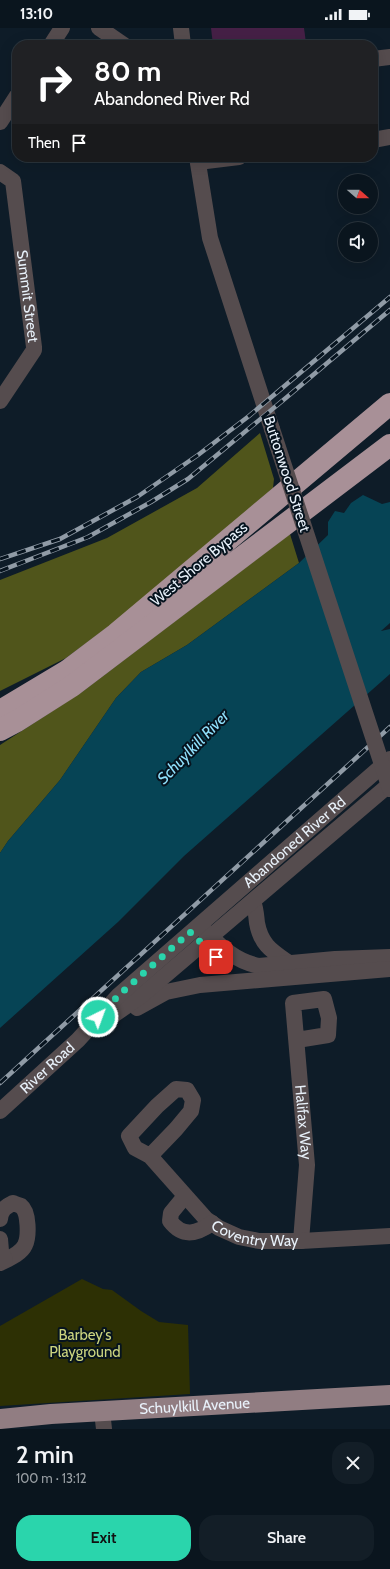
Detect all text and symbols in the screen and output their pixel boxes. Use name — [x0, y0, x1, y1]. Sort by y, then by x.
text: 13:10 — [20, 5, 53, 23]
text: 80 m — [94, 54, 161, 88]
icon: right — [28, 56, 80, 108]
text: Abandoned River Rd — [94, 88, 250, 110]
icon: arrive — [68, 132, 90, 154]
text: Then — [28, 134, 60, 152]
north arrow — [338, 174, 378, 214]
map controls — [338, 174, 378, 262]
button: sound — [338, 222, 378, 262]
street label: Summit Street — [13, 249, 42, 344]
street label: Buttonwood Street — [260, 414, 314, 534]
street label: West Shore Bypass — [147, 518, 251, 610]
water label: Schuylkill River — [153, 705, 234, 788]
street label: Abandoned River Rd — [240, 793, 349, 892]
pin — [199, 940, 233, 974]
icon: arrive — [205, 946, 227, 968]
position arrow — [77, 996, 119, 1038]
street label: River Road — [16, 1038, 78, 1097]
street label: Halifax Way — [291, 1084, 316, 1161]
street label: Coventry Way — [208, 1216, 299, 1250]
park label: Barbey's Playground — [49, 1326, 121, 1361]
street label: Schuylkill Avenue — [139, 1394, 251, 1418]
text: 2 min — [16, 1440, 74, 1469]
button: close — [332, 1442, 374, 1484]
text: 100 m · 13:12 — [16, 1470, 87, 1486]
button: Exit — [16, 1515, 191, 1561]
button: Share — [199, 1515, 374, 1561]

